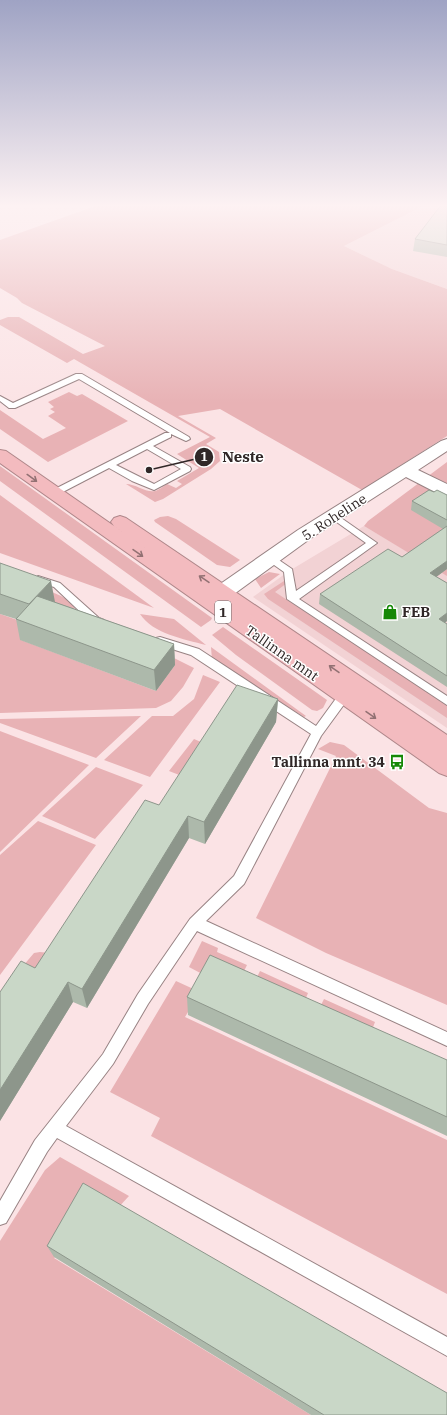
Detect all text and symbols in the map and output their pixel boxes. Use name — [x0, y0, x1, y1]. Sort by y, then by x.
callout: Neste — [194, 443, 272, 470]
text: Neste — [222, 447, 264, 466]
text: 1 — [200, 449, 208, 464]
one-way arrow — [26, 474, 37, 482]
street label: 5. Roheline — [298, 489, 370, 545]
one-way arrow — [132, 549, 143, 557]
one-way arrow — [199, 575, 210, 583]
road number: 1 — [215, 601, 231, 623]
shop icon: FEB — [381, 603, 399, 621]
place label: FEB — [402, 603, 430, 621]
street label: Tallinna mnt — [242, 621, 322, 685]
one-way arrow — [329, 665, 340, 673]
one-way arrow — [365, 711, 376, 719]
place label: Tallinna mnt. 34 — [272, 753, 385, 771]
bus stop icon: Tallinna mnt. 34 — [388, 753, 406, 771]

